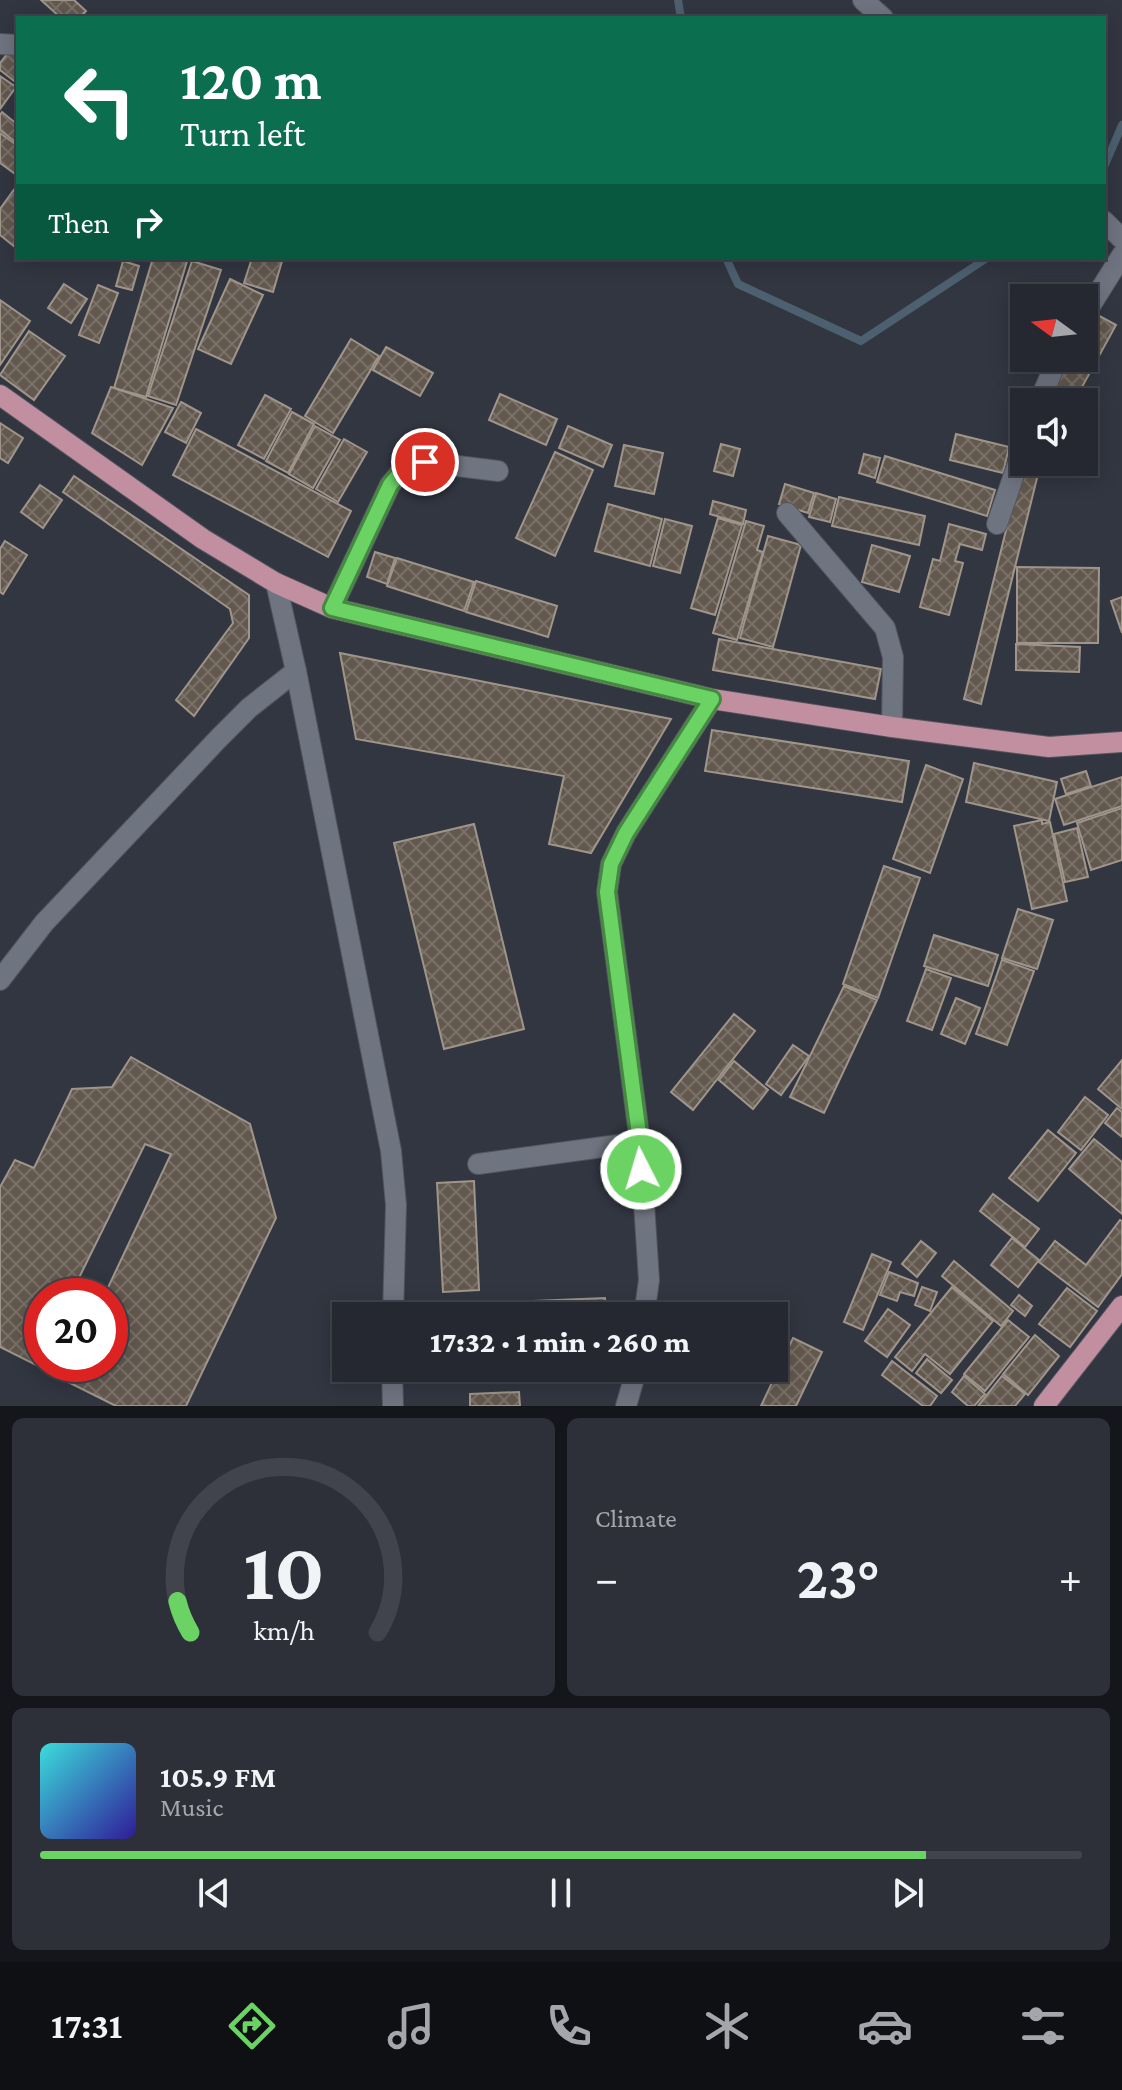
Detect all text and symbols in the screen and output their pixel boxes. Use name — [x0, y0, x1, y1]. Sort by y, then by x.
icon: left — [48, 48, 152, 152]
text: 120 m — [180, 49, 322, 111]
text: Turn left — [180, 114, 305, 154]
icon: right — [126, 200, 170, 244]
text: Then — [48, 206, 110, 239]
north arrow — [1010, 284, 1098, 372]
map controls — [1010, 284, 1098, 476]
button: sound — [1010, 388, 1098, 476]
pin — [391, 428, 459, 496]
icon: arrive — [403, 440, 447, 484]
position arrow — [599, 1127, 683, 1211]
speed limit sign: 20 — [24, 1278, 128, 1382]
text: 17:32 · 1 min · 260 m — [430, 1325, 690, 1358]
text: Climate — [595, 1504, 677, 1533]
text: 10 — [243, 1524, 324, 1617]
text: 23° — [797, 1544, 880, 1611]
text: − — [595, 1554, 618, 1602]
text: + — [1059, 1554, 1082, 1602]
text: km/h — [253, 1614, 314, 1646]
text: 105.9 FM — [160, 1760, 276, 1793]
text: Music — [160, 1793, 223, 1822]
icon: previous — [192, 1871, 236, 1915]
icon: pause — [539, 1871, 583, 1915]
icon: next — [886, 1871, 930, 1915]
icon: directions — [224, 1998, 280, 2054]
icon: music — [383, 1998, 439, 2054]
icon: phone — [541, 1998, 597, 2054]
icon: climate — [699, 1998, 755, 2054]
icon: car — [857, 1998, 913, 2054]
icon: filters — [1015, 1998, 1071, 2054]
text: 17:31 — [51, 2006, 122, 2046]

